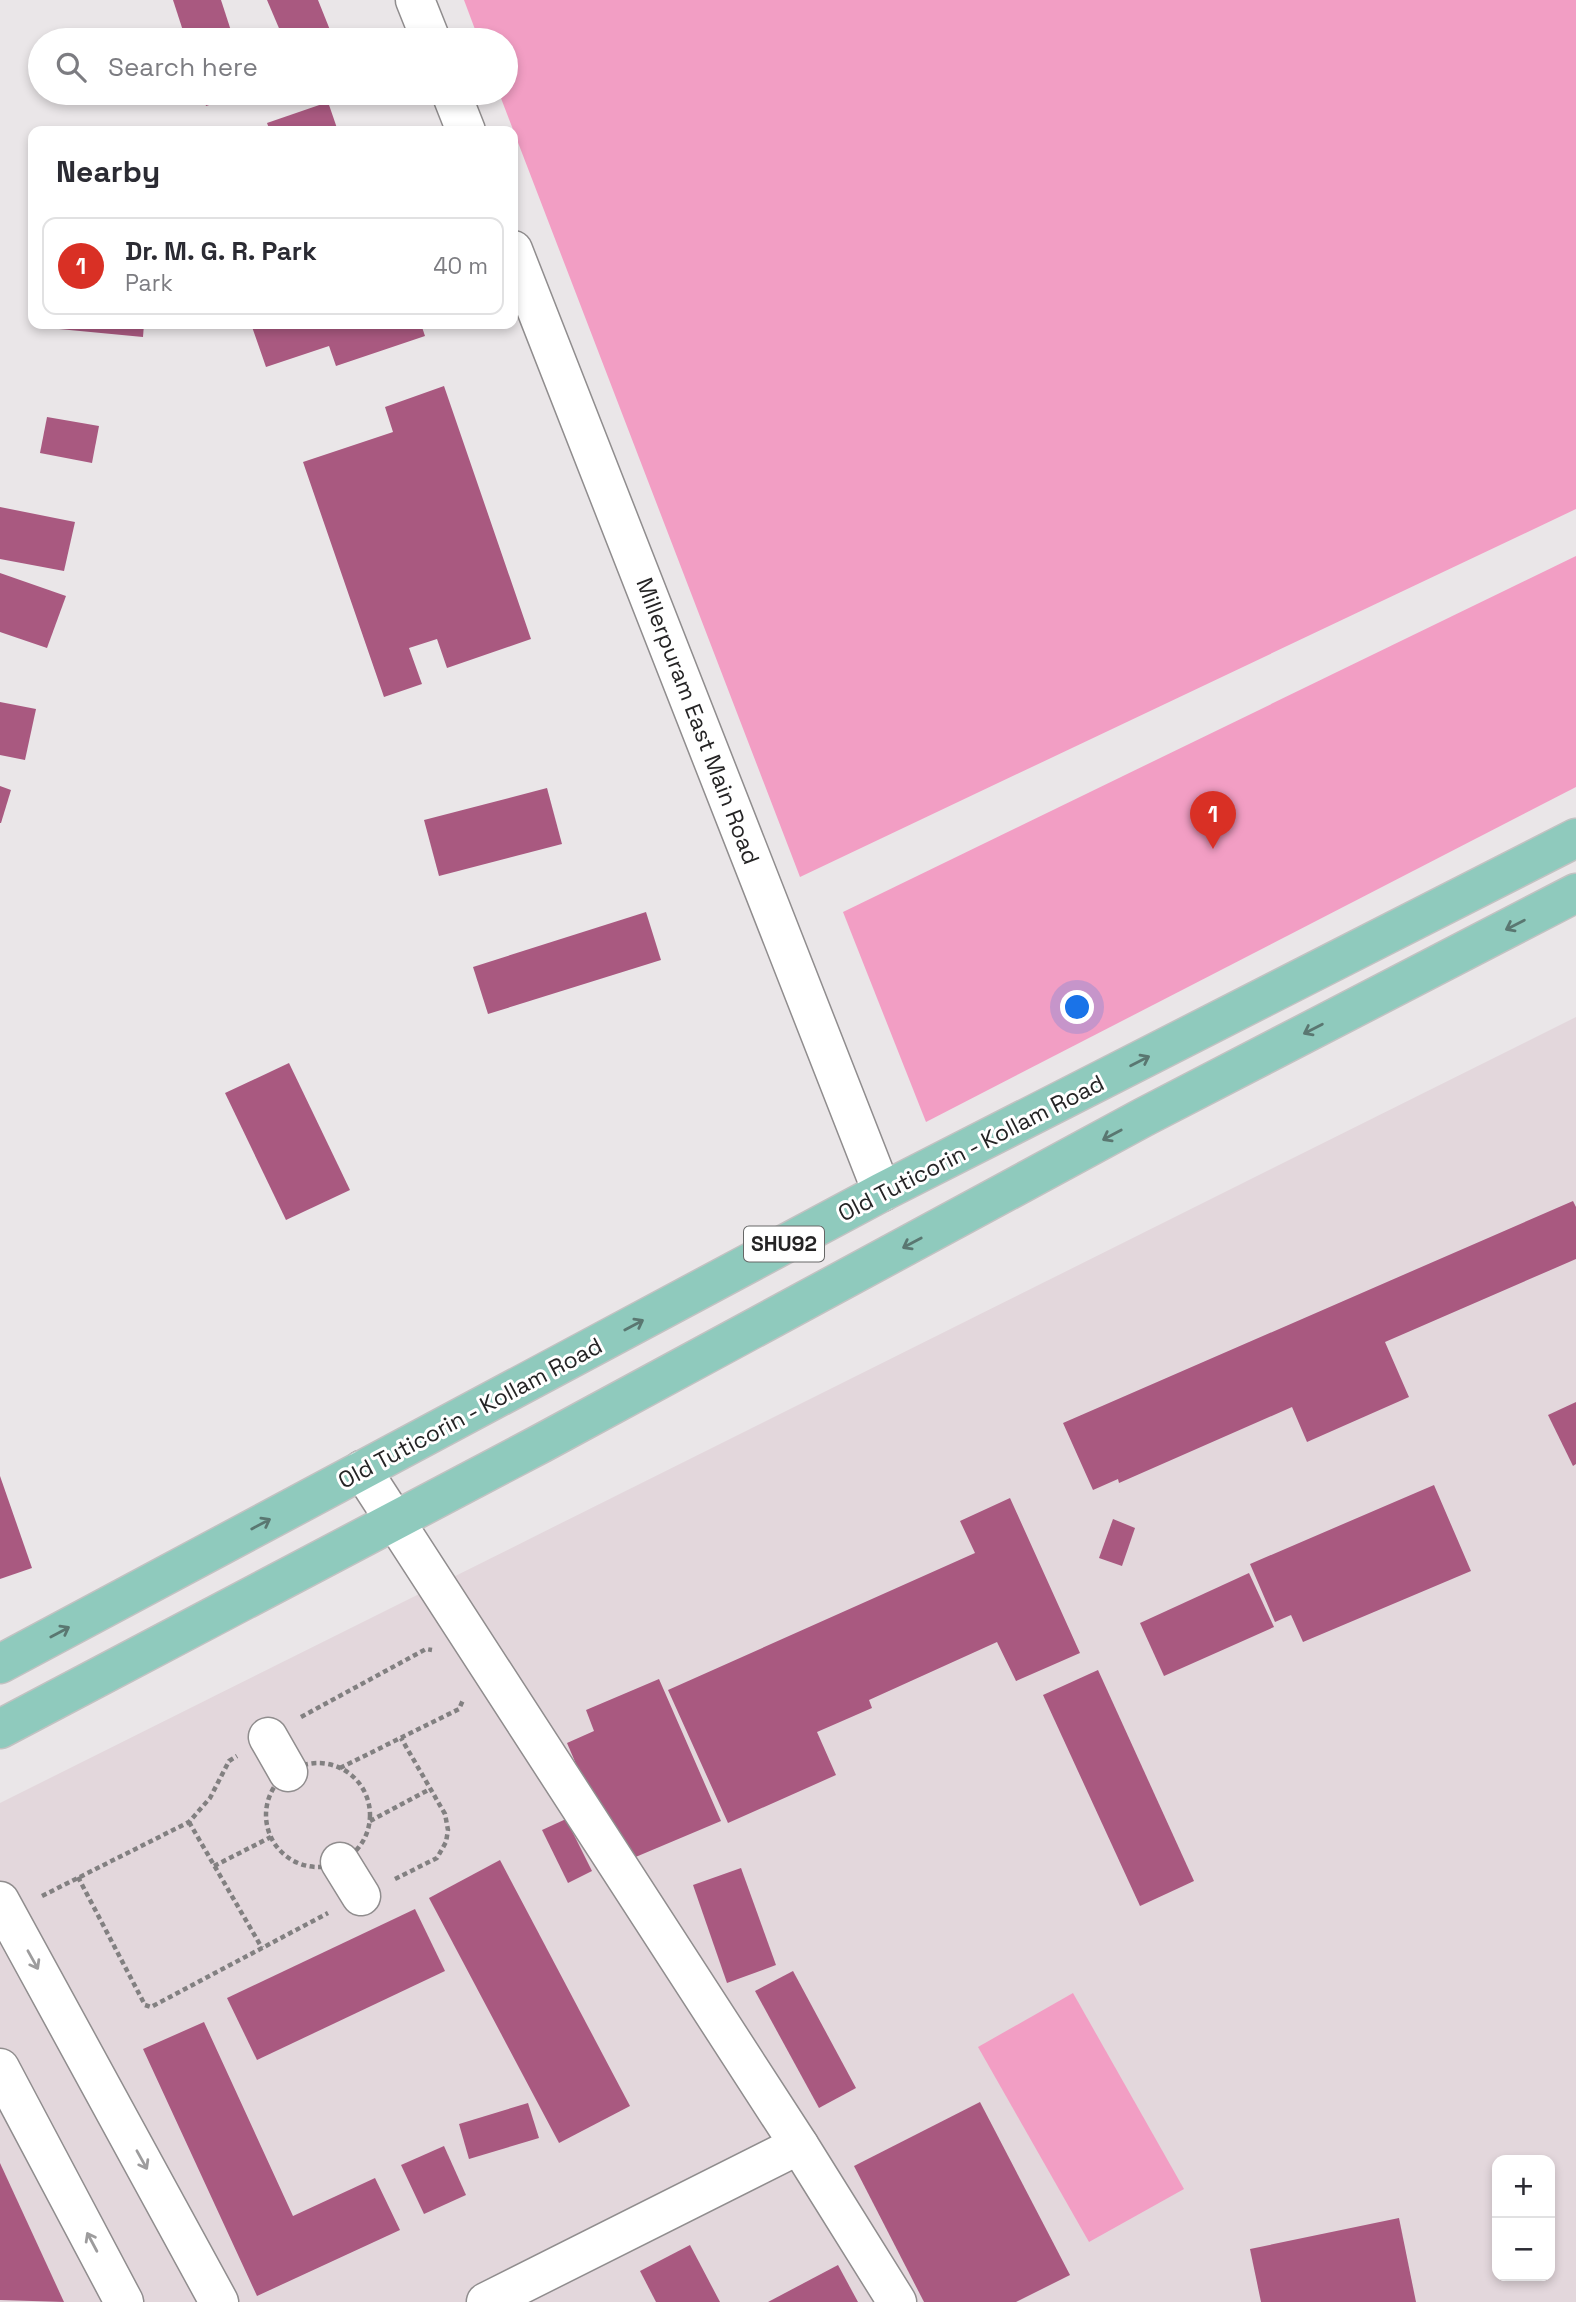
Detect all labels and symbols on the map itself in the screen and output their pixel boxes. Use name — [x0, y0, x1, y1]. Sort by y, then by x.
street label: Millerpuram East Main Road — [629, 573, 767, 869]
pin: 1 — [1190, 791, 1236, 849]
one-way arrow — [1506, 918, 1526, 932]
your location — [1060, 990, 1094, 1024]
one-way arrow — [1304, 1023, 1324, 1037]
one-way arrow — [1129, 1053, 1150, 1067]
street label: Old Tuticorin - Kollam Road — [833, 1068, 1109, 1228]
one-way arrow — [1102, 1128, 1123, 1142]
road number: SHU92 — [744, 1226, 824, 1262]
one-way arrow — [902, 1236, 922, 1250]
one-way arrow — [623, 1317, 644, 1331]
street label: Old Tuticorin - Kollam Road — [333, 1331, 607, 1495]
one-way arrow — [250, 1517, 270, 1531]
one-way arrow — [49, 1625, 70, 1638]
one-way arrow — [26, 1950, 40, 1970]
one-way arrow — [136, 2149, 149, 2170]
one-way arrow — [85, 2232, 98, 2253]

